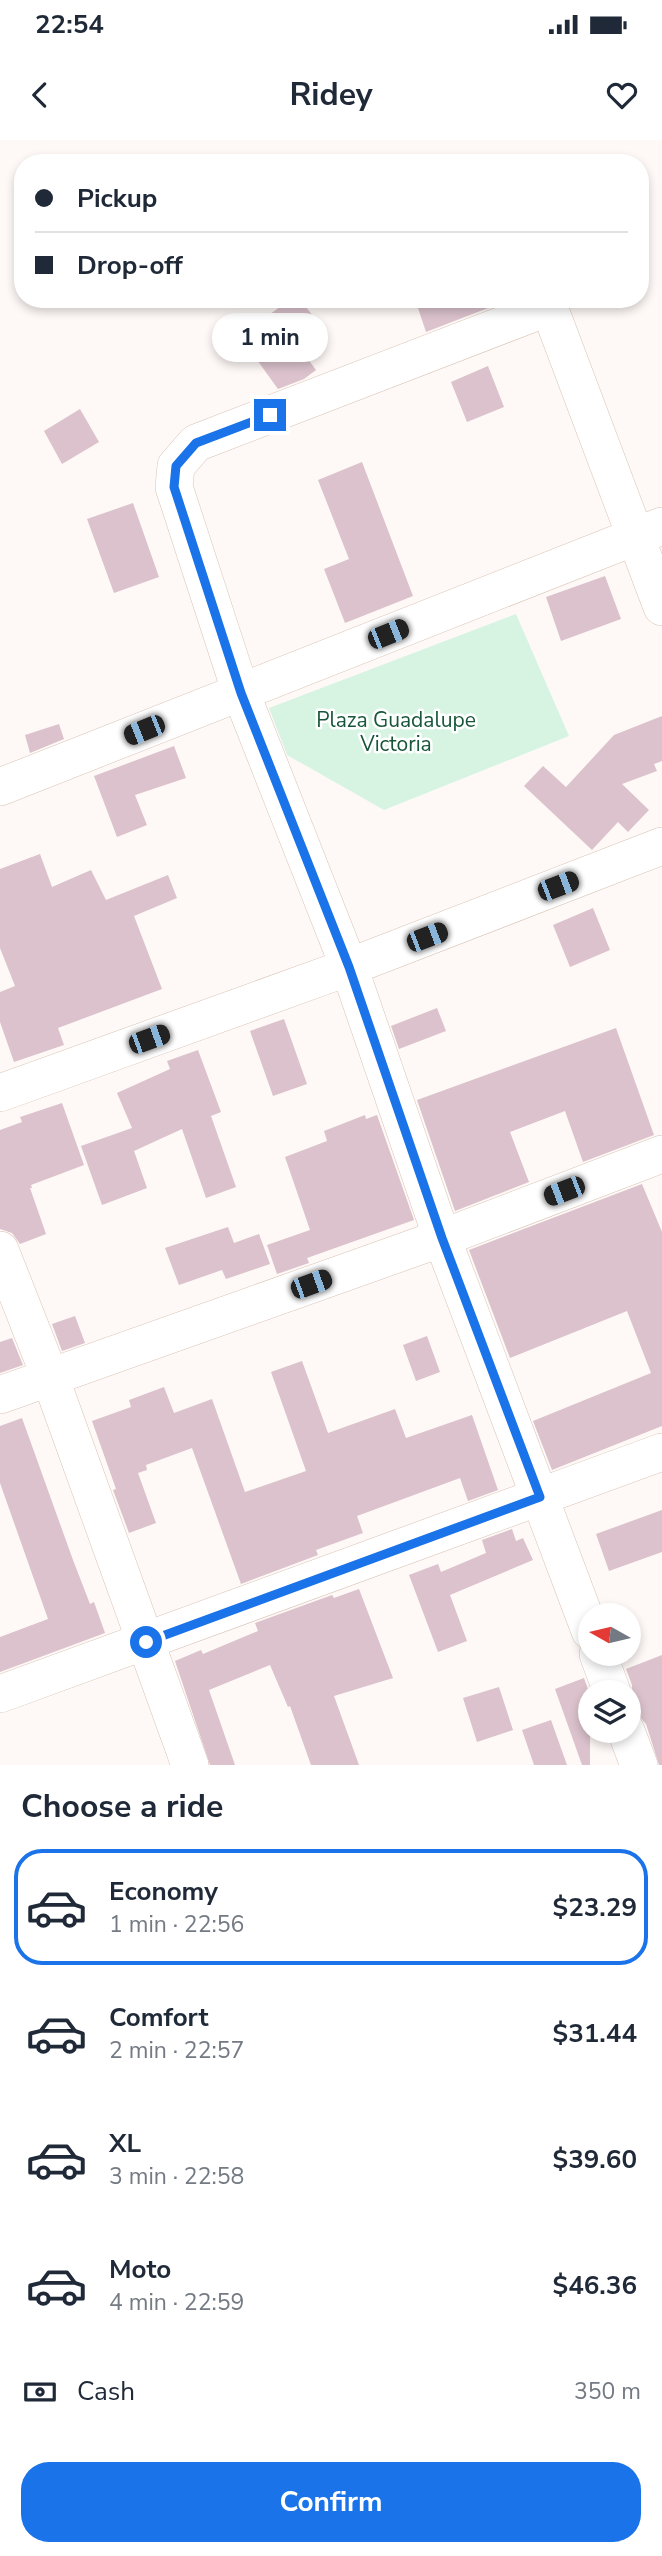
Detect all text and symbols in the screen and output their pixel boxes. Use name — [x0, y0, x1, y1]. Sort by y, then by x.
text: 22:54 — [35, 7, 104, 42]
text: Ridey — [289, 73, 373, 116]
icon: back — [21, 76, 59, 114]
icon: heart — [603, 76, 641, 114]
text: Pickup — [77, 181, 157, 216]
text: Drop-off — [77, 248, 183, 283]
callout: 1 min — [212, 314, 328, 362]
text: 1 min — [240, 322, 300, 353]
route end — [254, 399, 286, 431]
car — [365, 616, 412, 652]
park label: Plaza Guadalupe Victoria — [316, 706, 476, 758]
car — [121, 712, 168, 748]
car — [535, 869, 582, 903]
car — [404, 920, 451, 954]
car — [126, 1022, 173, 1056]
car — [541, 1174, 588, 1208]
car — [288, 1267, 335, 1301]
north arrow — [578, 1603, 640, 1666]
map controls — [578, 1603, 641, 1743]
route start — [130, 1626, 162, 1658]
button: layers — [578, 1680, 641, 1743]
text: Choose a ride — [21, 1785, 223, 1828]
text: Economy — [109, 1874, 218, 1909]
icon: car — [25, 1876, 88, 1939]
text: $23.29 — [553, 1890, 637, 1925]
text: 1 min · 22:56 — [109, 1909, 244, 1940]
text: Comfort — [109, 2000, 209, 2035]
icon: car — [25, 2002, 88, 2065]
text: $31.44 — [553, 2016, 637, 2051]
text: 2 min · 22:57 — [109, 2035, 244, 2066]
text: XL — [109, 2126, 141, 2161]
icon: car — [25, 2128, 88, 2191]
text: $39.60 — [553, 2142, 637, 2177]
text: 3 min · 22:58 — [109, 2161, 244, 2192]
text: Moto — [109, 2252, 171, 2287]
icon: car — [25, 2254, 88, 2317]
text: $46.36 — [553, 2268, 637, 2303]
text: 4 min · 22:59 — [109, 2287, 244, 2318]
icon: cash — [21, 2373, 59, 2411]
text: Cash — [77, 2374, 135, 2409]
text: 350 m — [574, 2376, 641, 2407]
button: Confirm — [21, 2462, 641, 2542]

